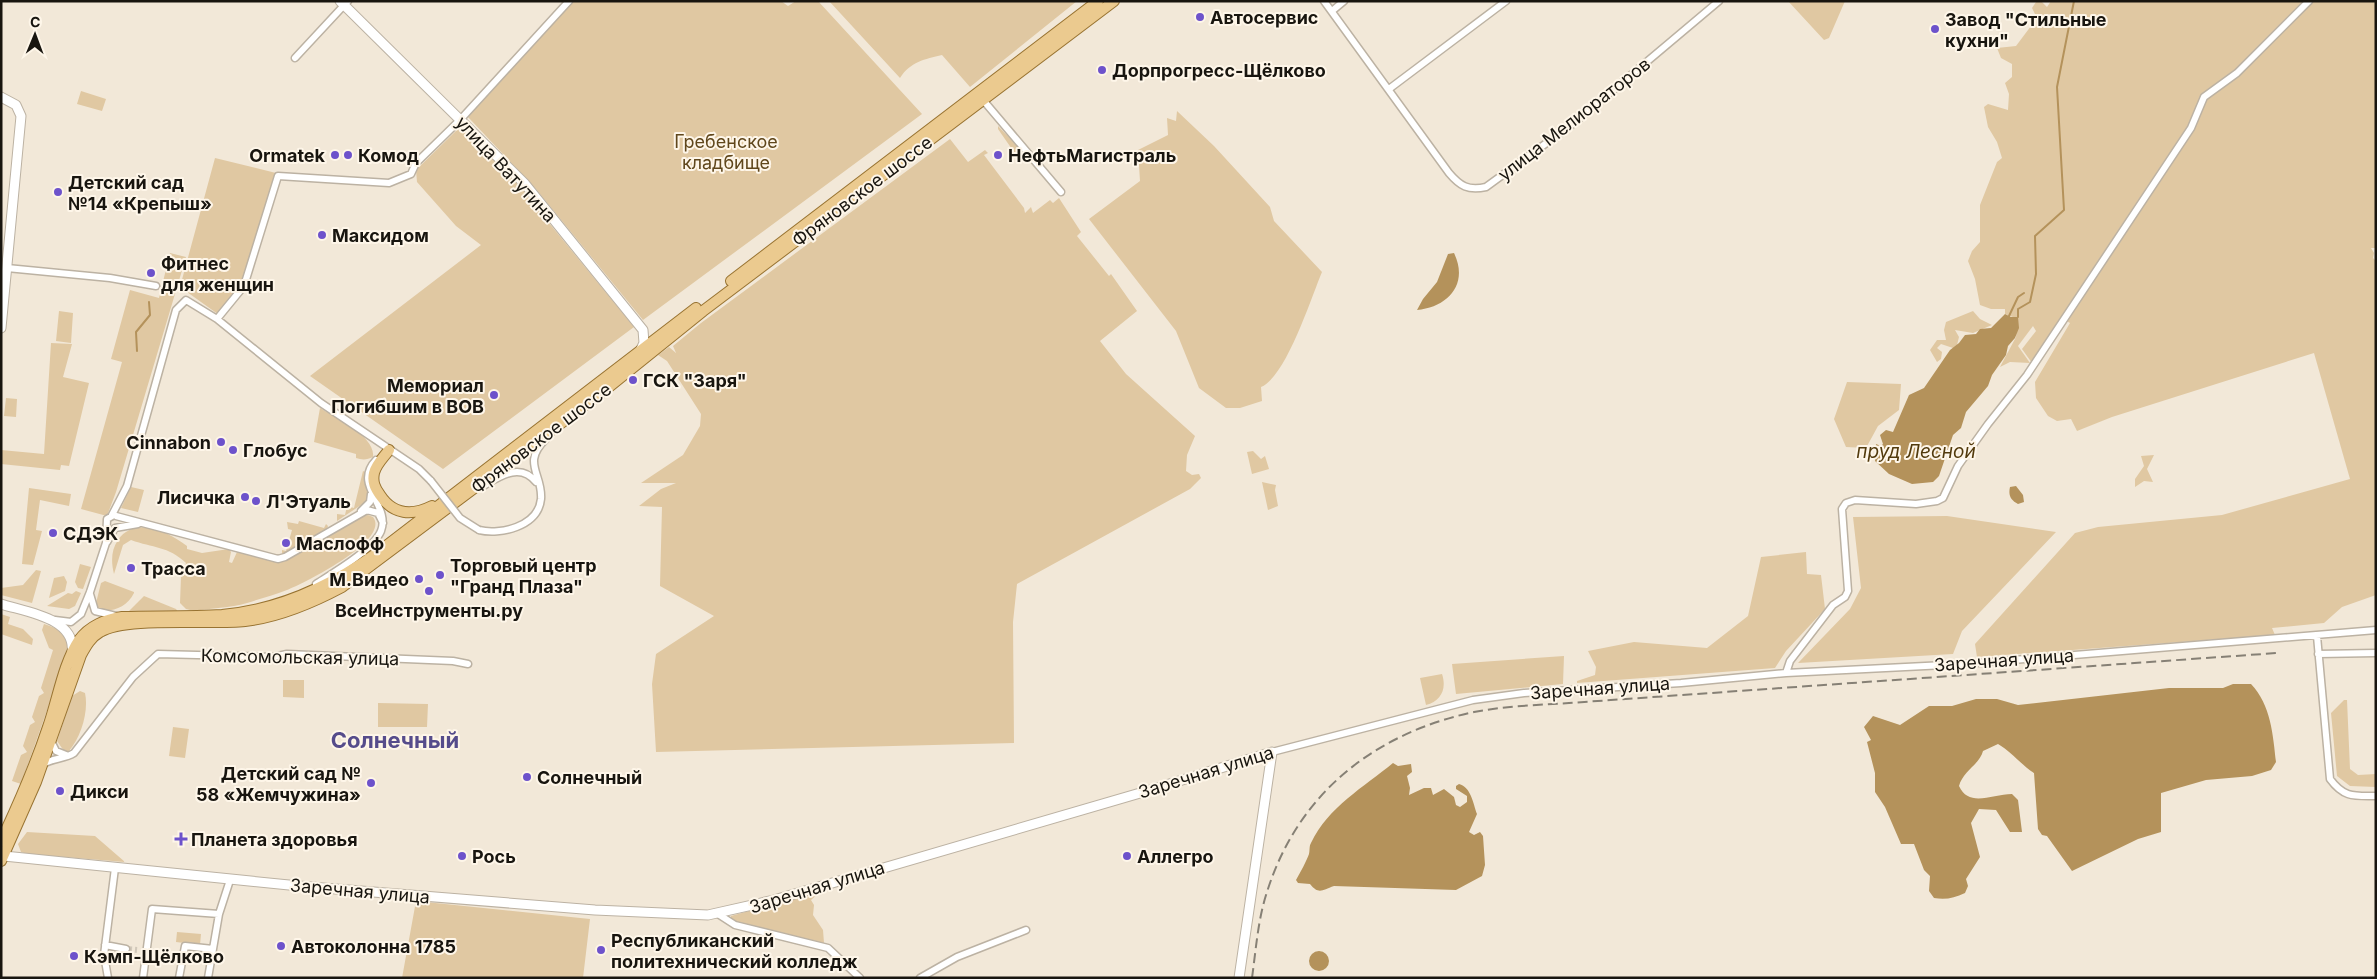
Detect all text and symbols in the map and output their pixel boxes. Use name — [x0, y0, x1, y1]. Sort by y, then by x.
place label: Автосервис — [1210, 7, 1318, 28]
place label: Завод "Стильные кухни" — [1945, 9, 2107, 51]
north arrow — [10, 10, 60, 60]
marker: Автосервис — [1194, 11, 1206, 23]
text: С — [30, 13, 41, 30]
marker: Завод "Стильные кухни" — [1929, 23, 1941, 35]
street label: улица Мелиораторов — [1494, 53, 1654, 185]
place label: Дорпрогресс-Щёлково — [1112, 60, 1326, 81]
marker: Дорпрогресс-Щёлково — [1096, 64, 1108, 76]
street label: улица Ватутина — [452, 112, 560, 226]
park label: Гребенское кладбище — [674, 131, 778, 173]
street label: Фряновское шоссе — [788, 131, 936, 251]
place label: Ormatek — [249, 145, 326, 166]
place label: Комод — [358, 145, 419, 166]
place label: НефтьМагистраль — [1008, 145, 1176, 166]
marker: Ormatek — [329, 149, 341, 161]
marker: Комод — [342, 149, 354, 161]
marker: НефтьМагистраль — [992, 149, 1004, 161]
place label: Детский сад №14 «Крепыш» — [68, 172, 212, 214]
marker: Детский сад №14 «Крепыш» — [52, 186, 64, 198]
place label: Максидом — [332, 225, 429, 246]
marker: Максидом — [316, 229, 328, 241]
place label: Фитнес для женщин — [161, 253, 274, 295]
marker: Фитнес для женщин — [145, 267, 157, 279]
place label: ГСК "Заря" — [643, 370, 747, 391]
marker: ГСК "Заря" — [627, 374, 639, 386]
place label: Мемориал Погибшим в ВОВ — [331, 375, 484, 417]
street label: Фряновское шоссе — [467, 378, 615, 498]
marker: Мемориал Погибшим в ВОВ — [488, 389, 500, 401]
place label: Cinnabon — [126, 432, 211, 453]
marker: Cinnabon — [215, 436, 227, 448]
place label: Глобус — [243, 440, 308, 461]
water label: пруд Лесной — [1856, 440, 1976, 463]
marker: Глобус — [227, 444, 239, 456]
place label: Лисичка — [157, 487, 235, 508]
marker: Лисичка — [239, 491, 251, 503]
place label: Л'Этуаль — [266, 491, 351, 512]
marker: Л'Этуаль — [250, 495, 262, 507]
place label: СДЭК — [63, 523, 118, 544]
marker: СДЭК — [47, 527, 59, 539]
place label: Маслофф — [296, 533, 384, 554]
marker: Маслофф — [280, 537, 292, 549]
place label: Торговый центр "Гранд Плаза" — [450, 555, 597, 597]
place label: Трасса — [141, 558, 206, 579]
marker: Трасса — [125, 562, 137, 574]
place label: М.Видео — [329, 569, 409, 590]
marker: Торговый центр "Гранд Плаза" — [434, 569, 446, 581]
marker: М.Видео — [413, 573, 425, 585]
marker: ВсеИнструменты.ру — [423, 585, 435, 597]
place label: ВсеИнструменты.ру — [335, 600, 523, 621]
street label: Комсомольская улица — [201, 645, 399, 669]
street label: Заречная улица — [1933, 645, 2075, 675]
street label: Заречная улица — [1529, 673, 1671, 703]
district label: Солнечный — [331, 727, 459, 753]
street label: Заречная улица — [1136, 741, 1276, 803]
place label: Детский сад № 58 «Жемчужина» — [196, 763, 361, 805]
place label: Солнечный — [537, 767, 642, 788]
marker: Солнечный — [521, 771, 533, 783]
marker: Детский сад № 58 «Жемчужина» — [365, 777, 377, 789]
place label: Дикси — [70, 781, 129, 802]
marker: Дикси — [54, 785, 66, 797]
place label: Планета здоровья — [191, 829, 358, 850]
marker: Планета здоровья — [175, 833, 187, 845]
place label: Рось — [472, 846, 516, 867]
place label: Аллегро — [1137, 846, 1214, 867]
marker: Рось — [456, 850, 468, 862]
marker: Аллегро — [1121, 850, 1133, 862]
street label: Заречная улица — [747, 856, 887, 918]
street label: Заречная улица — [289, 874, 431, 908]
place label: Республиканский политехнический колледж — [611, 930, 858, 972]
place label: Автоколонна 1785 — [291, 936, 456, 957]
marker: Автоколонна 1785 — [275, 940, 287, 952]
marker: Республиканский политехнический колледж — [595, 944, 607, 956]
place label: Кэмп-Щёлково — [84, 946, 224, 967]
marker: Кэмп-Щёлково — [68, 950, 80, 962]

